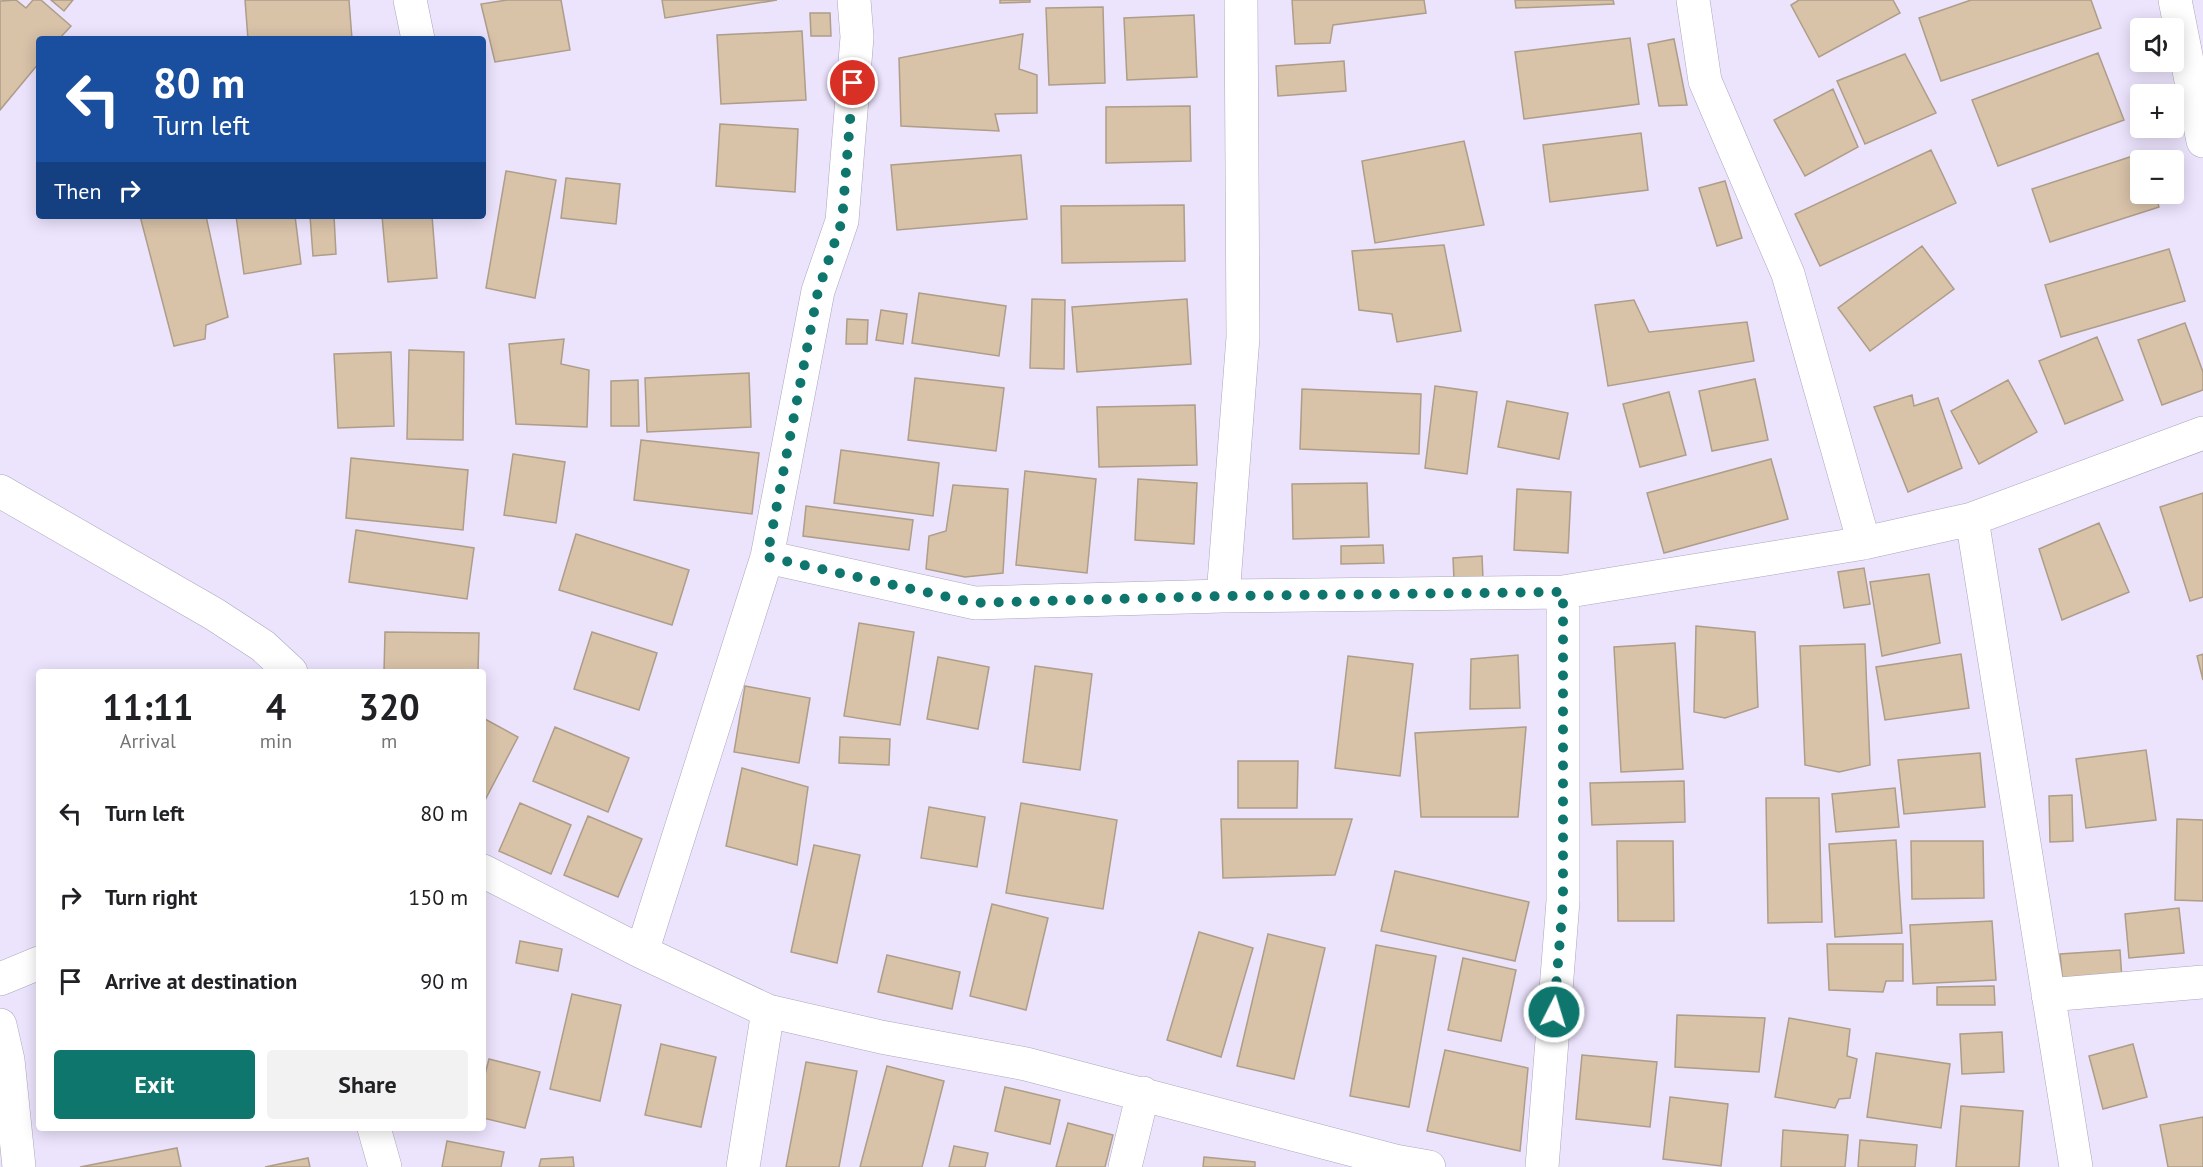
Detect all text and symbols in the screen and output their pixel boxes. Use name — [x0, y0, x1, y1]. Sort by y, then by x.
map controls — [2130, 18, 2184, 204]
button: sound — [2130, 18, 2184, 72]
text: 80 m — [153, 55, 245, 110]
pin — [827, 57, 878, 108]
icon: left — [54, 60, 132, 138]
icon: arrive — [836, 66, 869, 99]
button: + — [2130, 84, 2184, 138]
text: Turn left — [153, 108, 250, 142]
button: − — [2130, 150, 2184, 204]
icon: right — [113, 174, 146, 207]
text: Then — [54, 177, 101, 205]
text: 11:11 — [102, 683, 194, 730]
text: 4 — [266, 683, 286, 730]
text: 320 — [359, 683, 420, 730]
text: Arrival — [120, 728, 176, 754]
text: min — [260, 728, 292, 754]
text: m — [381, 728, 397, 754]
icon: left — [54, 797, 87, 830]
text: Turn left — [105, 799, 185, 827]
text: 80 m — [420, 799, 468, 827]
icon: right — [54, 881, 87, 914]
text: Turn right — [105, 883, 197, 911]
text: 150 m — [408, 883, 468, 911]
icon: arrive — [54, 965, 87, 998]
text: Arrive at destination — [105, 967, 297, 995]
text: 90 m — [420, 967, 468, 995]
position arrow — [1522, 980, 1586, 1044]
button: Exit — [54, 1050, 255, 1119]
button: Share — [267, 1050, 468, 1119]

